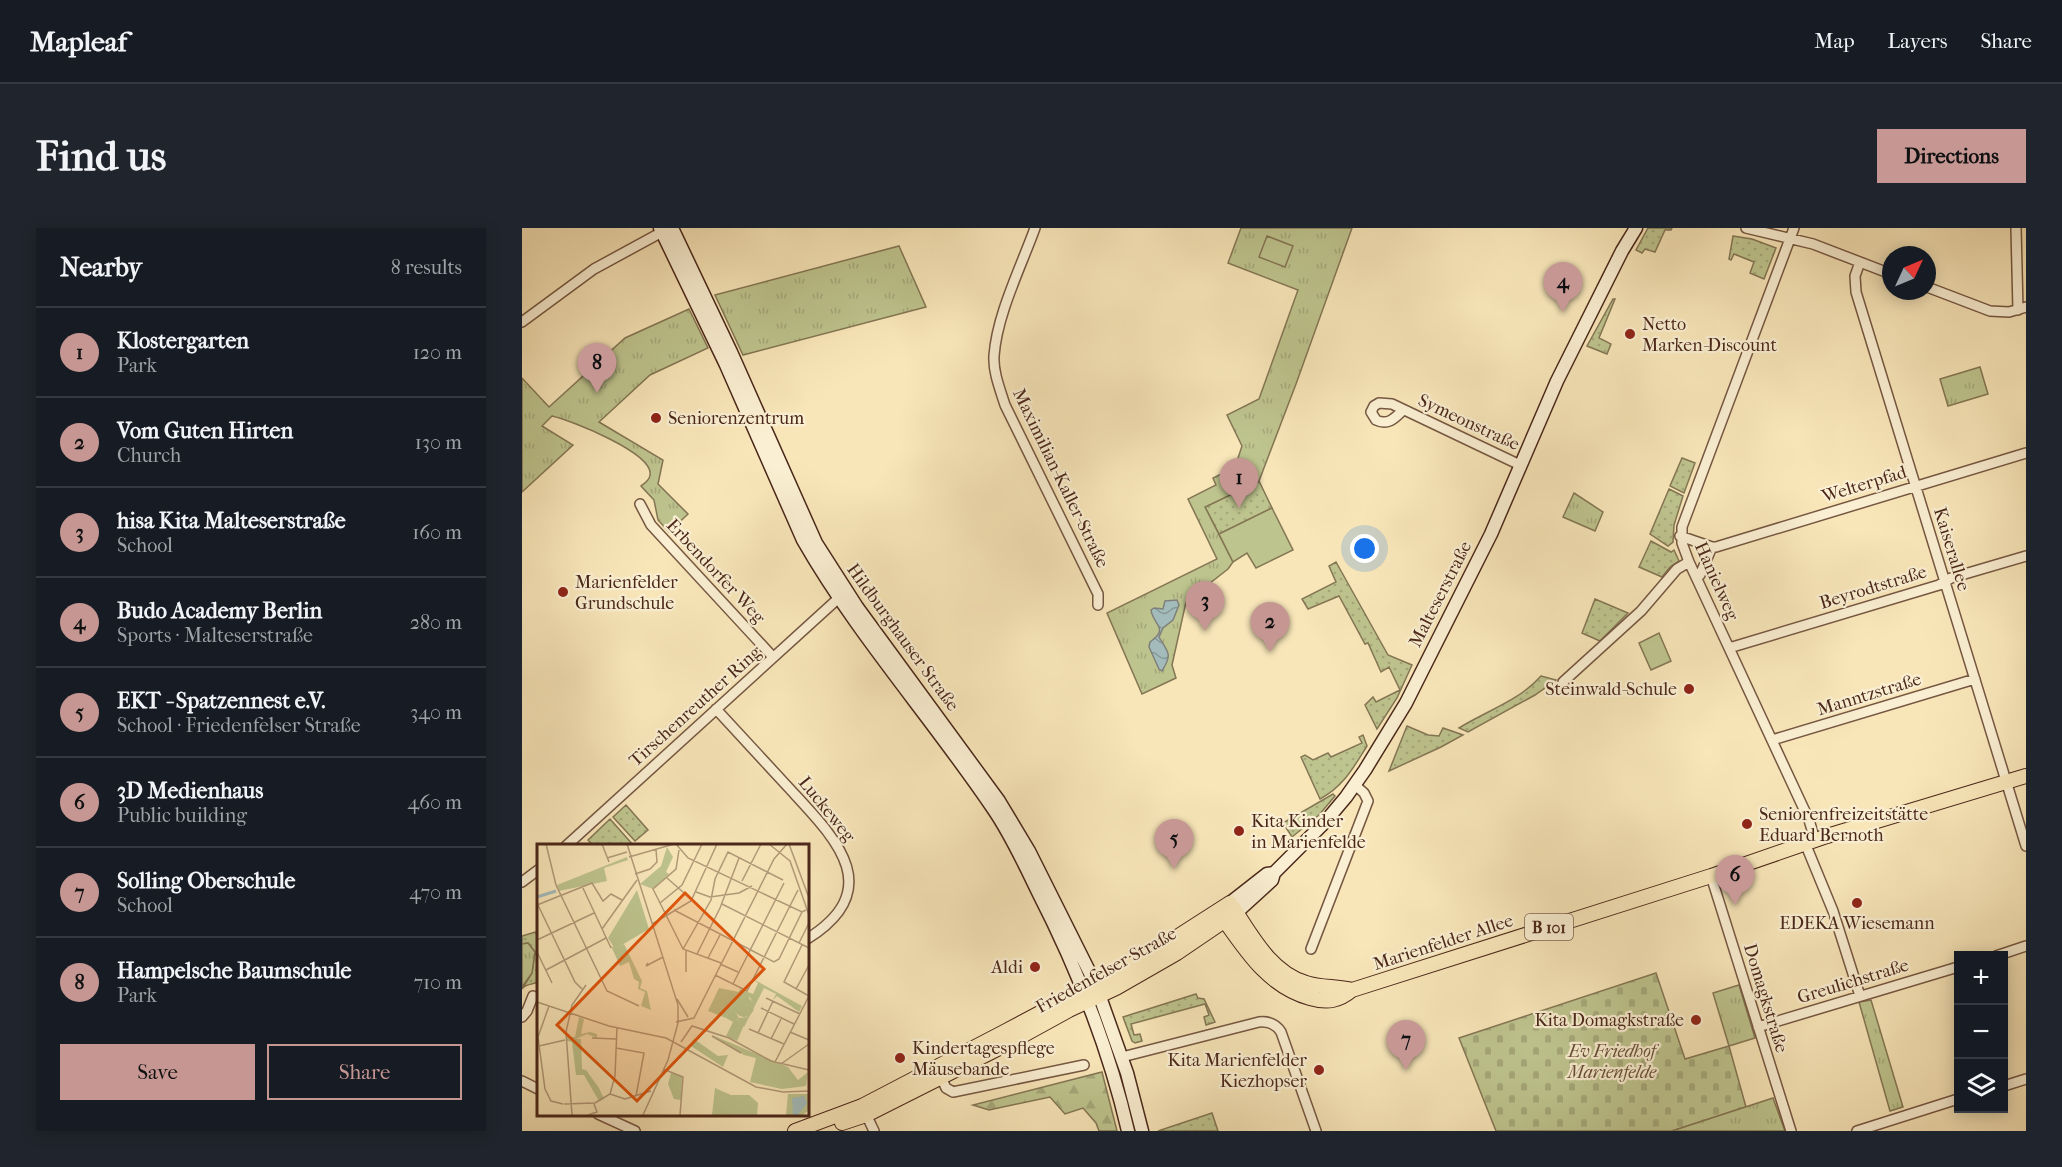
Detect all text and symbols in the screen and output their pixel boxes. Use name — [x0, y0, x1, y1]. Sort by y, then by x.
text: Mapleaf — [30, 25, 127, 58]
text: Map — [1814, 29, 1855, 53]
text: Layers — [1888, 29, 1947, 53]
text: Share — [1980, 29, 2032, 53]
button: Directions — [1877, 129, 2026, 183]
text: Find us — [36, 132, 166, 181]
north arrow — [1882, 246, 1936, 300]
text: Nearby — [60, 252, 142, 283]
text: 8 results — [391, 256, 462, 279]
pin: 4 — [1544, 262, 1582, 312]
place label: Netto Marken-Discount — [1642, 314, 1777, 356]
marker: Netto Marken-Discount — [1623, 327, 1637, 341]
text: Klostergarten — [117, 328, 249, 354]
text: 1 — [76, 341, 83, 364]
text: 120 m — [413, 341, 462, 364]
pin: 8 — [578, 344, 616, 393]
text: Park — [117, 354, 157, 377]
street label: Maximilian-Kaller-Straße — [1008, 385, 1113, 571]
street label: Symeonstraße — [1415, 390, 1523, 455]
place label: Seniorenzentrum — [668, 408, 804, 429]
marker: Seniorenzentrum — [649, 411, 663, 425]
text: Vom Guten Hirten — [117, 418, 293, 444]
text: 2 — [74, 431, 85, 454]
text: 130 m — [415, 431, 462, 454]
text: Church — [117, 444, 181, 467]
pin: 1 — [1220, 458, 1258, 508]
street label: Welterpfad — [1818, 462, 1909, 508]
street label: Kaiserallee — [1929, 505, 1974, 593]
text: hisa Kita Malteserstraße — [117, 508, 346, 534]
street label: Erbendorfer Weg — [662, 515, 770, 628]
text: 3 — [75, 521, 84, 544]
text: 160 m — [412, 521, 462, 544]
text: School — [117, 534, 173, 557]
your location — [1350, 534, 1379, 563]
street label: Malteserstraße — [1405, 538, 1476, 651]
street label: Hanielweg — [1690, 539, 1743, 624]
street label: Hildburghauser Straße — [842, 560, 963, 715]
street label: Beyrodtstraße — [1817, 561, 1929, 614]
place label: Marienfelder Grundschule — [575, 572, 678, 614]
pin: 3 — [1186, 582, 1224, 631]
marker: Marienfelder Grundschule — [556, 585, 570, 599]
text: Budo Academy Berlin — [117, 598, 322, 624]
pin: 2 — [1250, 602, 1290, 652]
text: 4 — [74, 611, 85, 634]
text: 280 m — [410, 611, 462, 634]
text: Sports · Malteserstraße — [117, 624, 313, 647]
street label: Tirschenreuther Ring — [625, 641, 766, 771]
street label: Manntzstraße — [1815, 669, 1924, 720]
place label: Steinwald-Schule — [1545, 679, 1677, 700]
marker: Steinwald-Schule — [1682, 682, 1696, 696]
text: EKT - Spatzennest e.V. — [117, 688, 326, 714]
text: 5 — [75, 701, 84, 724]
text: 340 m — [410, 701, 462, 724]
text: School · Friedenfelser Straße — [117, 714, 361, 737]
street label: Luckeweg — [794, 772, 860, 847]
text: 3D Medienhaus — [117, 778, 263, 804]
text: 6 — [74, 791, 85, 814]
text: 460 m — [407, 791, 462, 814]
text: Public building — [117, 804, 247, 827]
place label: Seniorenfreizeitstätte Eduard Bernoth — [1759, 804, 1928, 846]
place label: Kita Kinder in Marienfelde — [1251, 811, 1366, 853]
marker: Seniorenfreizeitstätte Eduard Bernoth — [1740, 817, 1754, 831]
pin: 5 — [1154, 820, 1194, 869]
marker: Kita Kinder in Marienfelde — [1232, 824, 1246, 838]
inset map — [537, 844, 808, 1116]
pin: 6 — [1716, 856, 1754, 905]
text: Solling Oberschule — [117, 868, 295, 894]
text: 7 — [75, 881, 84, 904]
text: 470 m — [409, 881, 462, 904]
text: School — [117, 894, 173, 917]
marker: EDEKA Wiesemann — [1850, 896, 1864, 910]
street label: Marienfelder Allee — [1371, 910, 1516, 975]
place label: EDEKA Wiesemann — [1779, 913, 1935, 934]
road number: B 101 — [1525, 914, 1573, 940]
street label: Friedenfelser Straße — [1032, 923, 1180, 1018]
street label: Domagkstraße — [1739, 941, 1792, 1055]
map controls — [1954, 951, 2008, 1113]
button: + — [1954, 951, 2008, 1005]
street label: Greulichstraße — [1795, 955, 1911, 1008]
place label: Aldi — [990, 957, 1024, 978]
text: Hampelsche Baumschule — [117, 958, 351, 984]
marker: Aldi — [1028, 960, 1042, 974]
text: 8 — [74, 971, 85, 994]
text: 710 m — [413, 971, 462, 994]
text: Park — [117, 984, 157, 1007]
button: − — [1954, 1005, 2008, 1059]
place label: Kita Domagkstraße — [1534, 1010, 1684, 1031]
marker: Kita Domagkstraße — [1689, 1013, 1703, 1027]
pin: 7 — [1386, 1020, 1426, 1070]
place label: Kindertagespflege Mäusebande — [912, 1038, 1055, 1080]
park label: Ev Friedhof Marienfelde — [1566, 1041, 1660, 1083]
button: Save — [60, 1044, 255, 1100]
button: Share — [267, 1044, 462, 1100]
place label: Kita Marienfelder Kiezhopser — [1167, 1050, 1307, 1092]
marker: Kindertagespflege Mäusebande — [893, 1051, 907, 1065]
button: layers — [1954, 1059, 2008, 1113]
marker: Kita Marienfelder Kiezhopser — [1312, 1063, 1326, 1077]

